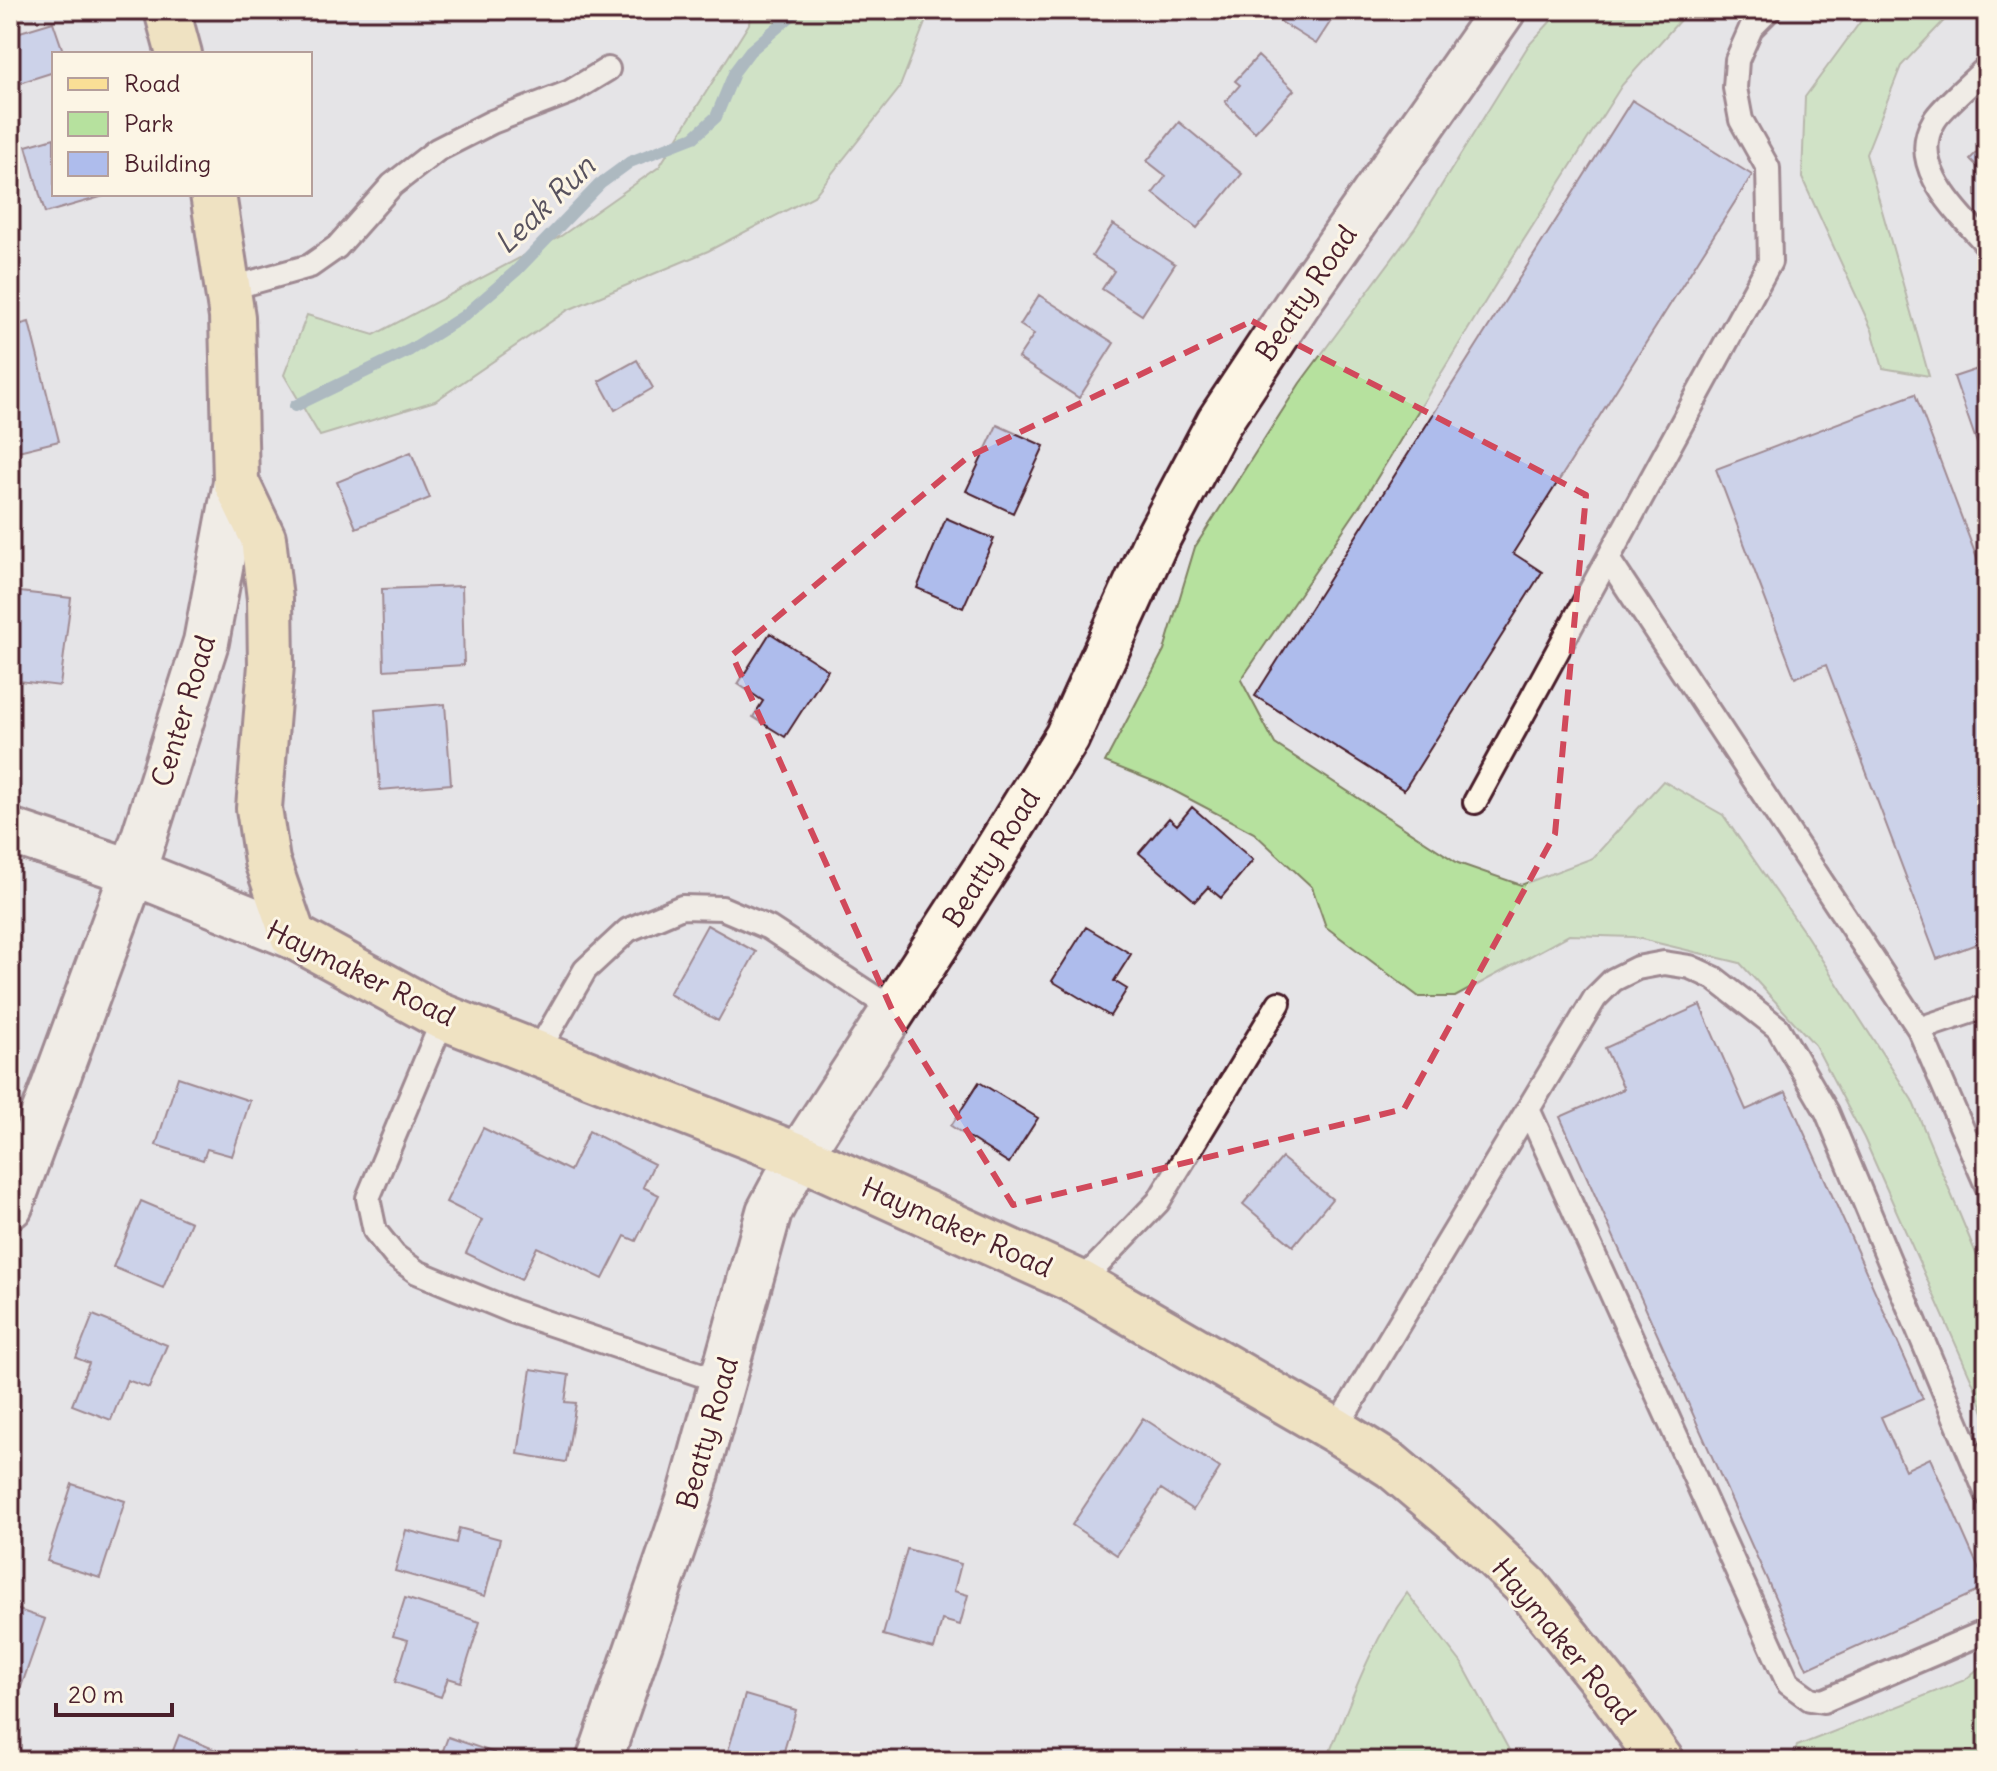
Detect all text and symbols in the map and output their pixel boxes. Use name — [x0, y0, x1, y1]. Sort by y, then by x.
legend — [52, 52, 312, 196]
text: Road — [124, 68, 180, 98]
text: Park — [124, 108, 174, 138]
water label: Leak Run — [486, 147, 603, 261]
text: Building — [124, 148, 211, 178]
street label: Beatty Road — [1247, 218, 1365, 368]
street label: Center Road — [143, 631, 223, 791]
street label: Beatty Road — [934, 782, 1048, 934]
street label: Haymaker Road — [261, 912, 461, 1034]
street label: Haymaker Road — [856, 1169, 1058, 1285]
street label: Beatty Road — [668, 1353, 746, 1513]
street label: Haymaker Road — [1484, 1551, 1644, 1731]
scale bar — [56, 1667, 172, 1717]
text: 20 m — [68, 1679, 124, 1709]

